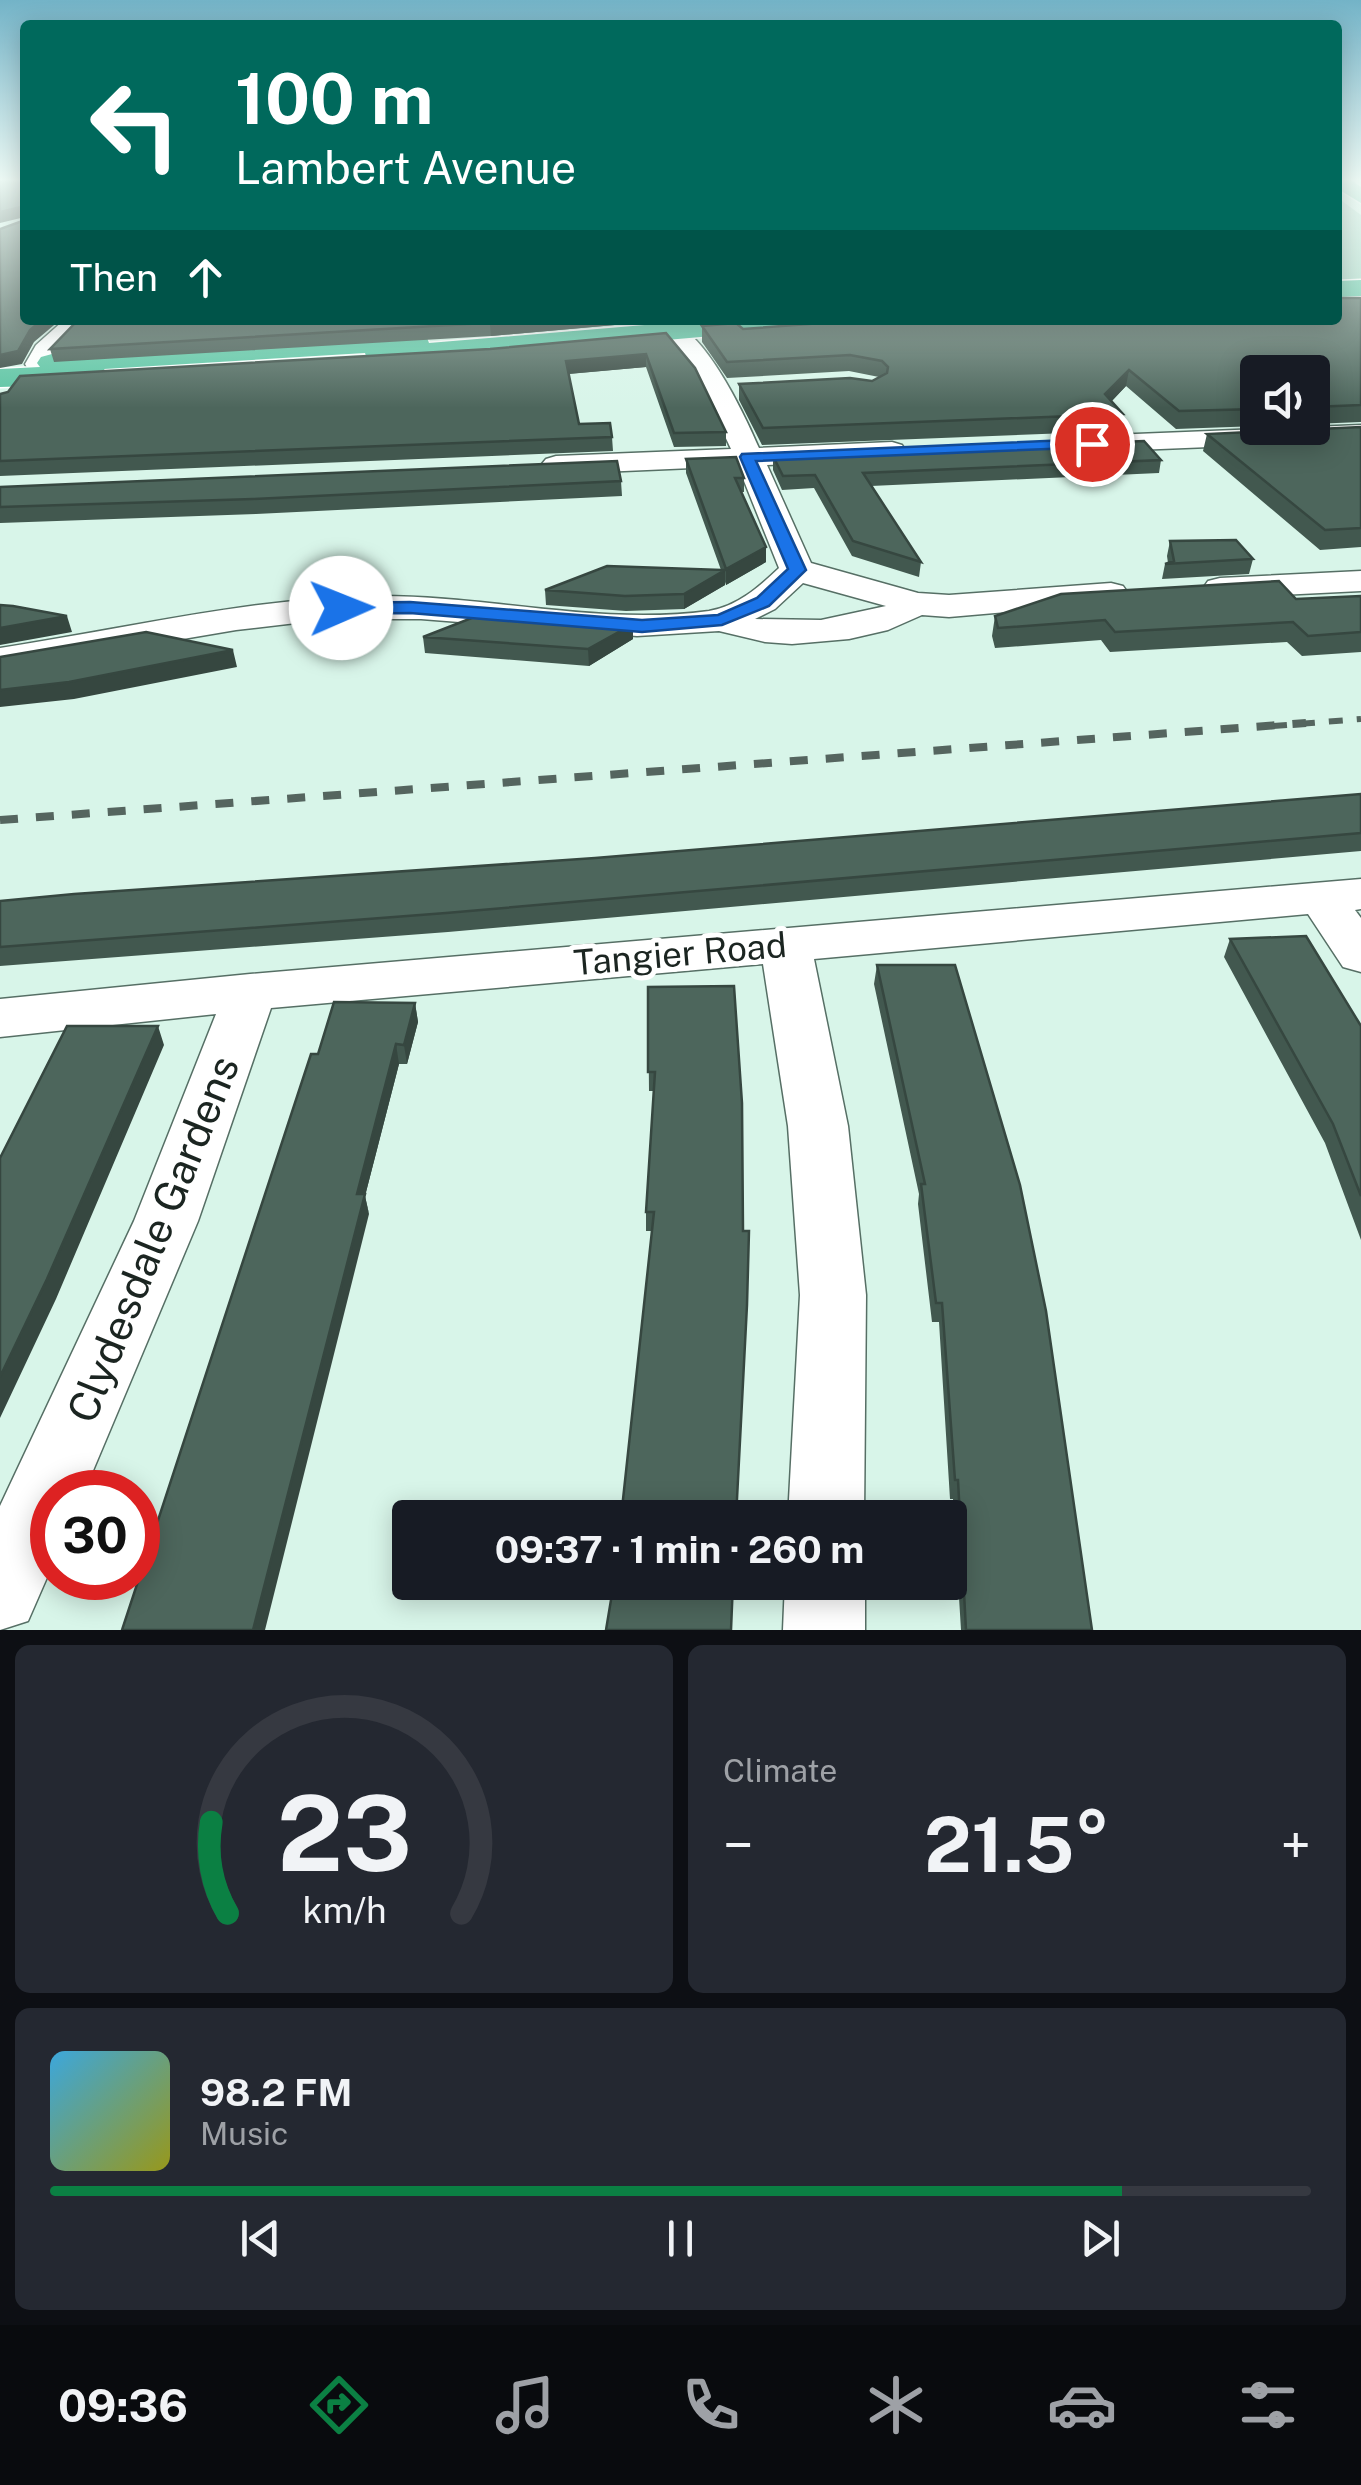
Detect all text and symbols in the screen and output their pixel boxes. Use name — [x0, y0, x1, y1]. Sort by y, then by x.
text: 100 m — [235, 57, 433, 140]
icon: left — [70, 60, 200, 190]
text: Lambert Avenue — [235, 141, 576, 194]
icon: ahead — [178, 250, 233, 305]
text: Then — [70, 255, 158, 300]
map controls — [1240, 355, 1330, 445]
button: sound — [1240, 355, 1330, 445]
pin — [1050, 402, 1135, 487]
icon: arrive — [1065, 417, 1120, 472]
position arrow — [289, 556, 393, 660]
street label: Tangier Road — [572, 924, 788, 983]
street label: Clydesdale Gardens — [57, 1049, 248, 1429]
speed limit sign: 30 — [30, 1470, 160, 1600]
text: 09:37 · 1 min · 260 m — [495, 1527, 864, 1572]
text: Climate — [723, 1752, 837, 1789]
text: 23 — [276, 1772, 412, 1894]
text: 21.5° — [924, 1801, 1110, 1889]
text: − — [723, 1813, 754, 1877]
text: + — [1281, 1813, 1311, 1877]
text: km/h — [302, 1889, 386, 1931]
text: 98.2 FM — [200, 2070, 352, 2115]
text: Music — [200, 2115, 288, 2152]
icon: previous — [233, 2211, 288, 2266]
icon: pause — [653, 2211, 708, 2266]
icon: next — [1073, 2211, 1128, 2266]
icon: directions — [304, 2370, 374, 2440]
icon: music — [490, 2370, 560, 2440]
icon: phone — [676, 2370, 746, 2440]
icon: climate — [861, 2370, 931, 2440]
icon: car — [1047, 2370, 1117, 2440]
icon: filters — [1233, 2370, 1303, 2440]
text: 09:36 — [58, 2379, 188, 2432]

